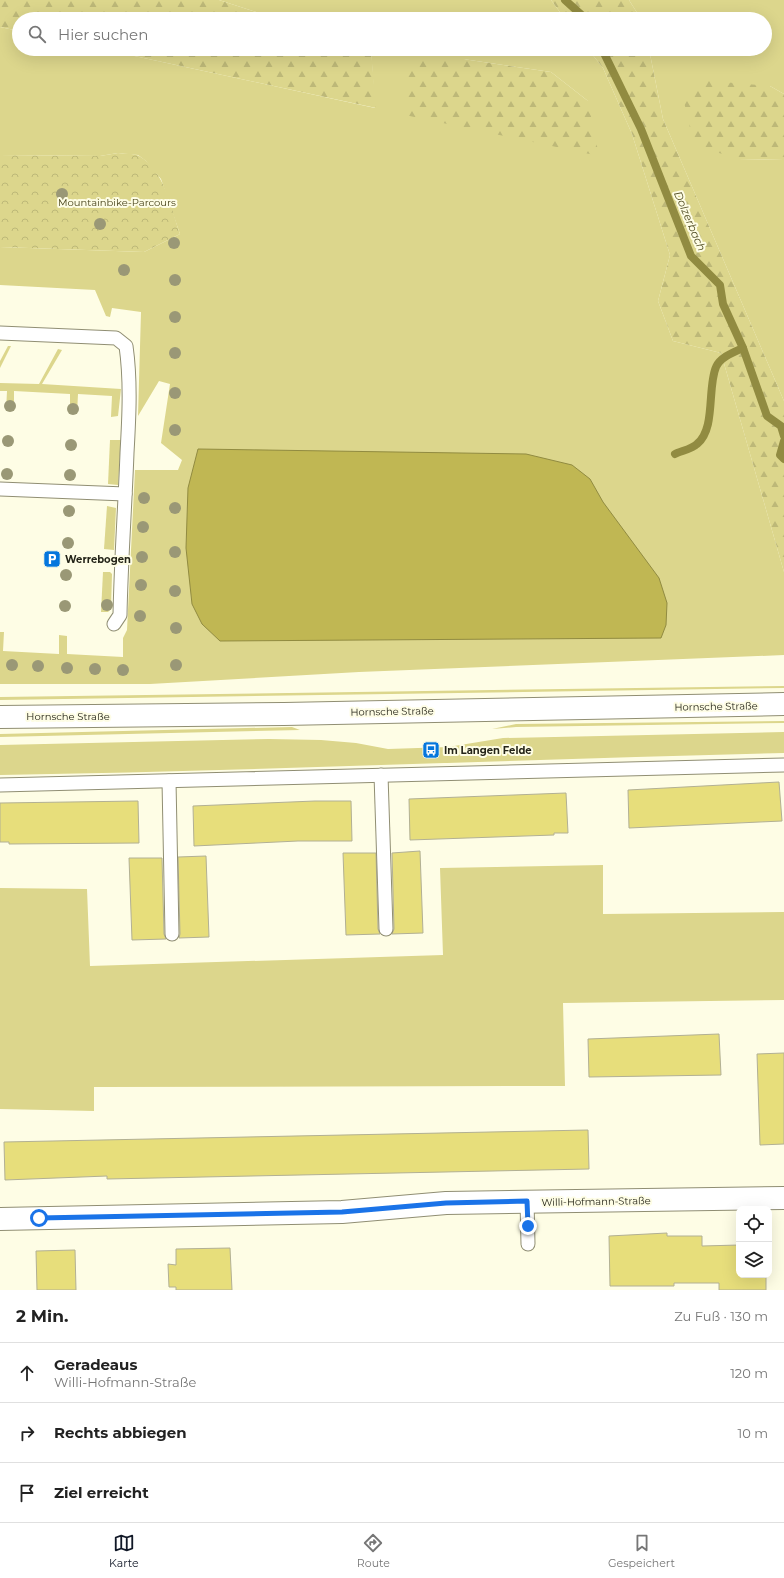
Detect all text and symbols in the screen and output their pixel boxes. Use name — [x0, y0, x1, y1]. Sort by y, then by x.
search box — [12, 12, 772, 56]
icon: search — [26, 23, 48, 45]
text: Hier suchen — [58, 25, 148, 44]
water label: Dolzerbach — [671, 189, 709, 253]
park label: Mountainbike-Parcours — [58, 196, 176, 209]
parking icon: Werrebogen — [42, 549, 62, 569]
place label: Werrebogen — [65, 553, 131, 566]
street label: Hornsche Straße — [674, 699, 758, 714]
street label: Hornsche Straße — [350, 704, 434, 719]
street label: Hornsche Straße — [26, 710, 110, 723]
bus stop icon: Im Langen Felde — [421, 740, 441, 760]
place label: Im Langen Felde — [444, 744, 532, 757]
street label: Willi-Hofmann-Straße — [541, 1194, 651, 1209]
map controls — [736, 1206, 772, 1278]
button: locate — [736, 1206, 772, 1242]
route start — [30, 1209, 48, 1227]
route end — [519, 1217, 537, 1235]
button: layers — [736, 1242, 772, 1278]
text: 2 Min. — [16, 1306, 68, 1326]
text: Zu Fuß · 130 m — [674, 1308, 768, 1324]
text: Geradeaus — [54, 1355, 137, 1374]
icon: ahead — [16, 1362, 38, 1384]
text: 120 m — [730, 1365, 768, 1381]
text: Willi-Hofmann-Straße — [54, 1374, 196, 1390]
icon: right — [16, 1422, 38, 1444]
text: Rechts abbiegen — [54, 1423, 187, 1442]
text: 10 m — [738, 1425, 768, 1441]
icon: arrive — [16, 1482, 38, 1504]
text: Ziel erreicht — [54, 1483, 149, 1502]
tab: Karte — [109, 1532, 139, 1570]
tab: Route — [357, 1532, 390, 1570]
tab: Gespeichert — [608, 1532, 675, 1570]

